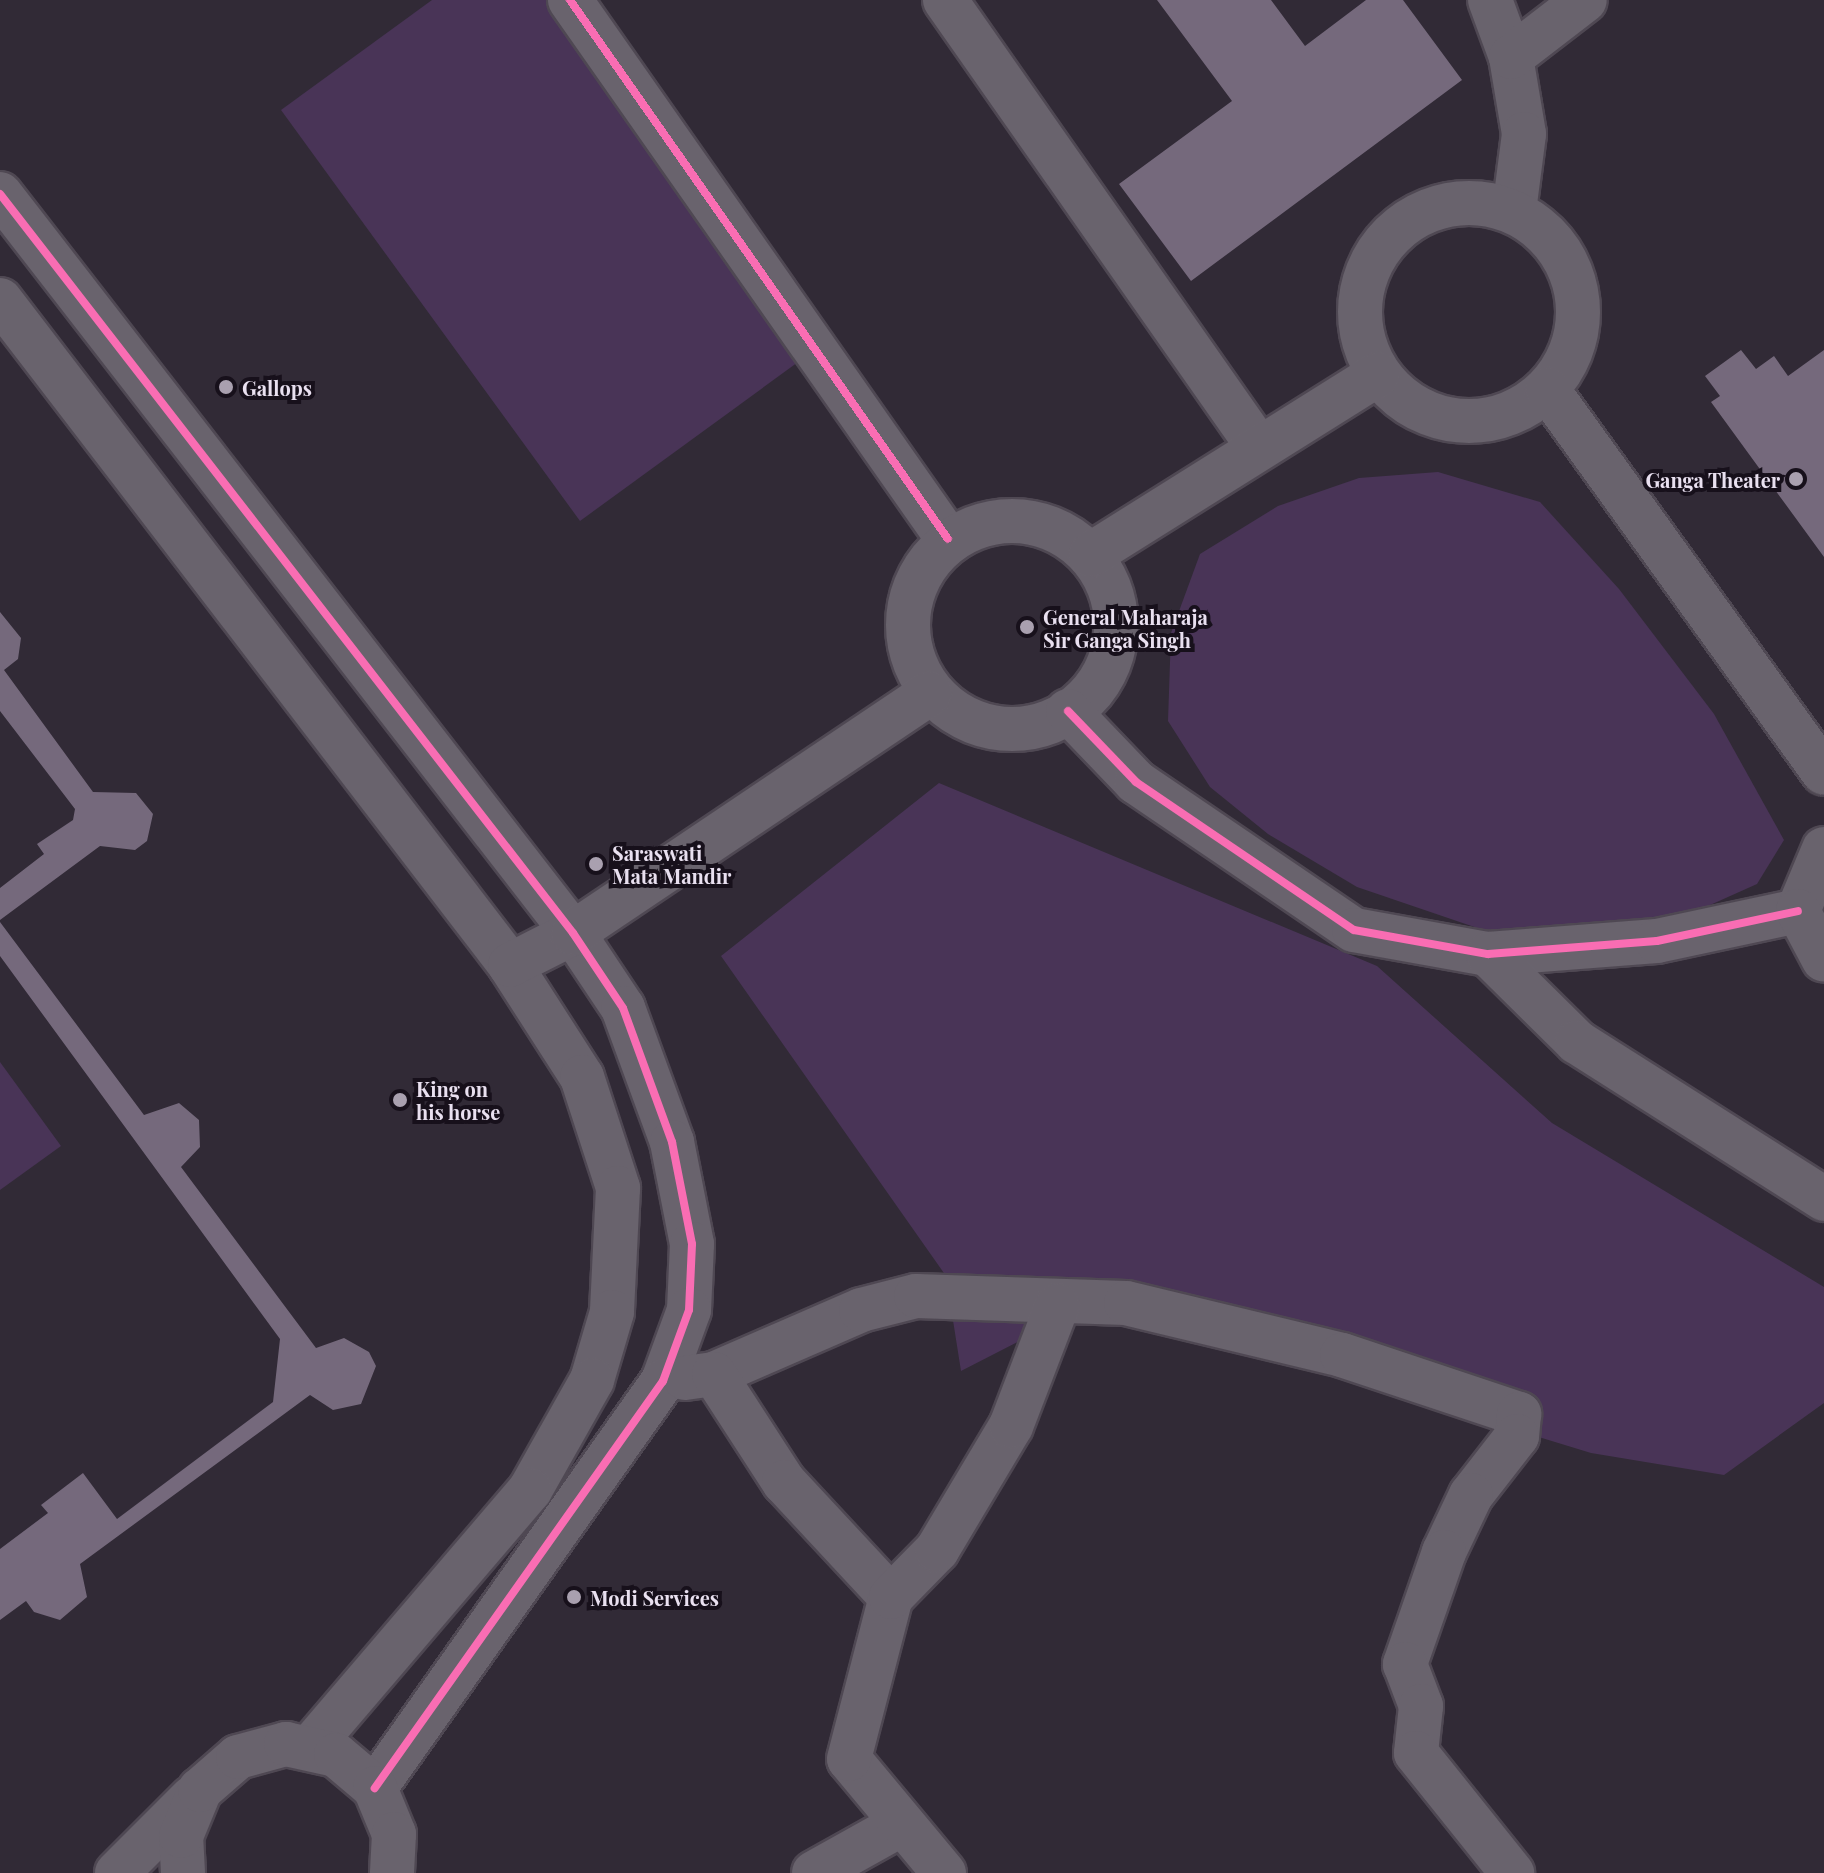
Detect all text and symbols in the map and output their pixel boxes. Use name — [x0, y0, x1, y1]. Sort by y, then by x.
place label: Gallops — [242, 375, 312, 399]
marker: Gallops — [217, 378, 235, 396]
place label: Ganga Theater — [1645, 467, 1780, 491]
marker: Ganga Theater — [1787, 470, 1805, 488]
place label: General Maharaja Sir Ganga Singh — [1043, 604, 1208, 651]
marker: General Maharaja Sir Ganga Singh — [1018, 618, 1036, 636]
place label: Saraswati Mata Mandir — [612, 840, 731, 887]
marker: Saraswati Mata Mandir — [587, 855, 605, 873]
place label: King on his horse — [416, 1076, 500, 1123]
marker: King on his horse — [391, 1091, 409, 1109]
place label: Modi Services — [590, 1585, 719, 1609]
marker: Modi Services — [565, 1588, 583, 1606]

